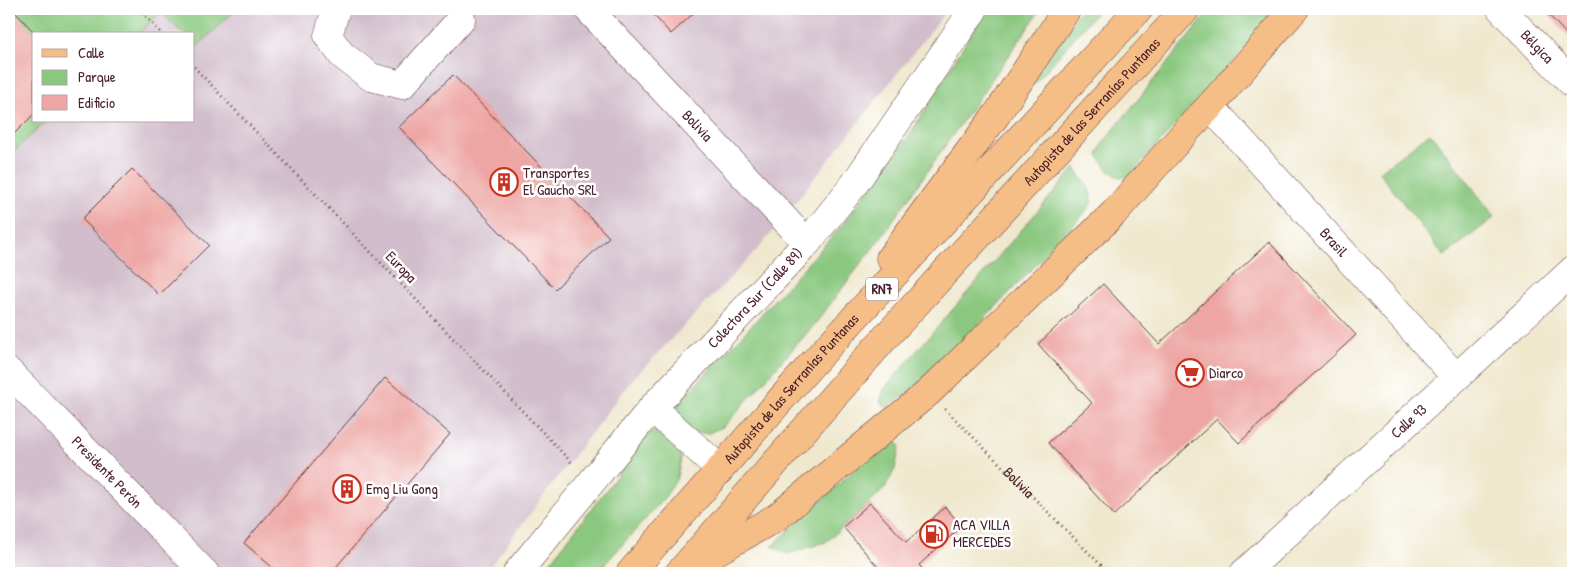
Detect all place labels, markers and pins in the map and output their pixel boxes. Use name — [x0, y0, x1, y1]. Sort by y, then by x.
place label: Transportes El Gaucho SRL — [523, 162, 597, 200]
building icon: Transportes El Gaucho SRL — [489, 167, 519, 197]
supermarket icon: Diarco — [1175, 358, 1205, 388]
place label: Diarco — [1209, 362, 1243, 383]
building icon: Emg Liu Gong — [332, 474, 362, 504]
place label: Emg Liu Gong — [366, 478, 438, 499]
place label: ACA VILLA MERCEDES — [953, 514, 1011, 552]
fuel station icon: ACA VILLA MERCEDES — [919, 519, 949, 549]

